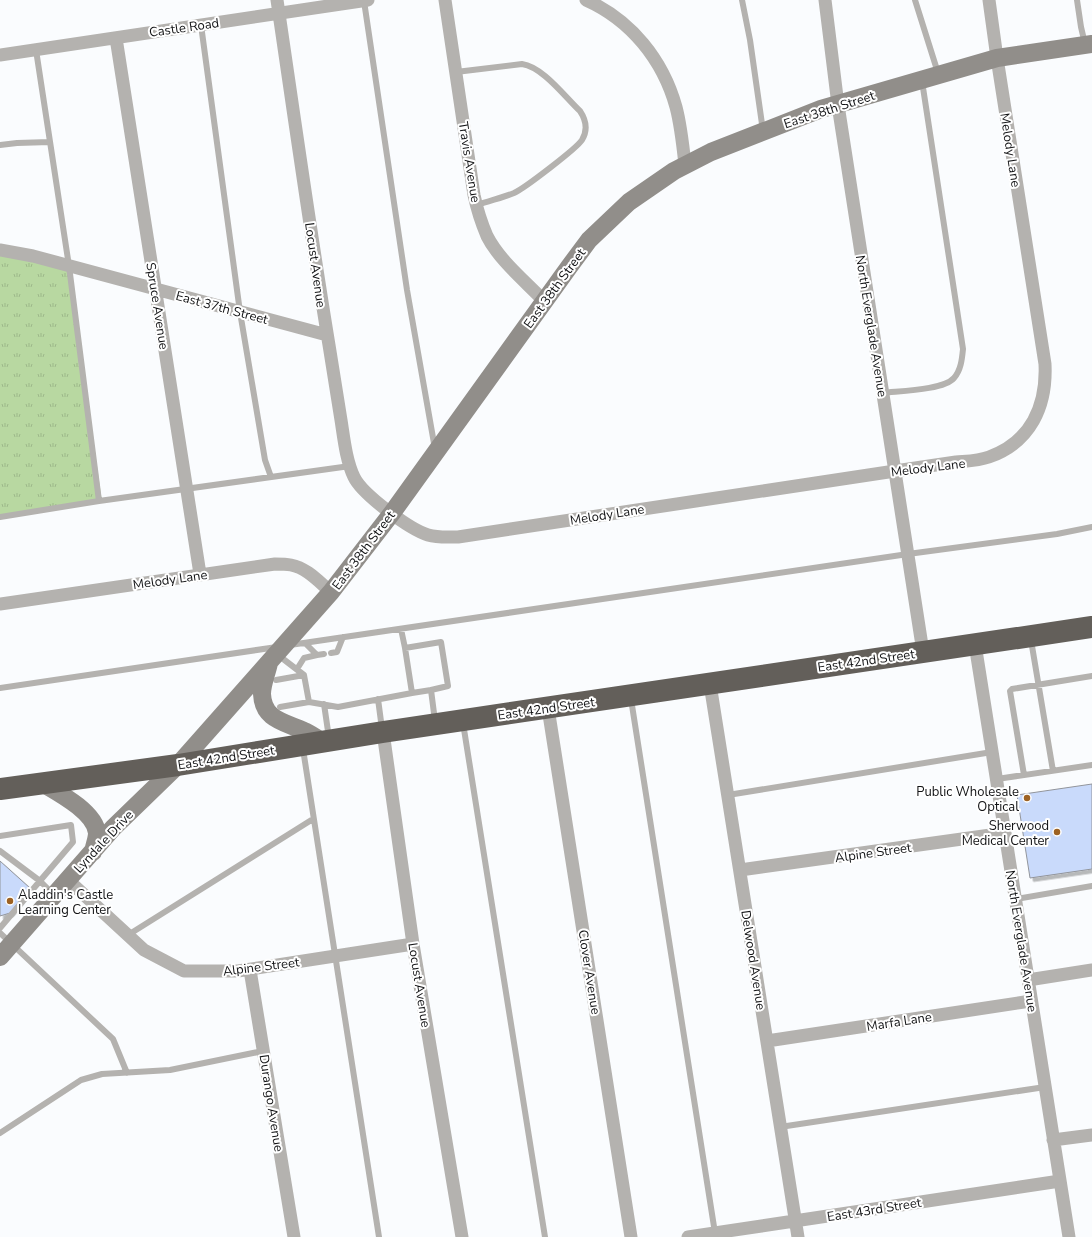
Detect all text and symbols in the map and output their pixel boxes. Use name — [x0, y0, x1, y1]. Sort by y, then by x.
street label: Castle Road — [148, 14, 220, 42]
street label: East 38th Street — [781, 87, 878, 133]
street label: Melody Lane — [995, 112, 1025, 189]
street label: Travis Avenue — [454, 120, 484, 204]
street label: Locust Avenue — [300, 221, 330, 309]
street label: East 38th Street — [520, 245, 590, 332]
street label: North Everglade Avenue — [851, 254, 891, 398]
street label: Spruce Avenue — [141, 261, 173, 351]
street label: East 37th Street — [174, 287, 270, 329]
street label: Melody Lane — [890, 454, 966, 481]
street label: Melody Lane — [569, 500, 646, 530]
street label: East 38th Street — [328, 507, 400, 594]
street label: Melody Lane — [132, 566, 209, 594]
street label: East 42nd Street — [816, 645, 916, 677]
street label: East 42nd Street — [496, 693, 596, 725]
street label: East 42nd Street — [176, 741, 276, 775]
place label: Public Wholesale Optical — [916, 783, 1019, 816]
marker: Public Wholesale Optical — [1022, 793, 1032, 803]
street label: Lyndale Drive — [70, 806, 138, 877]
place label: Sherwood Medical Center — [962, 817, 1049, 850]
marker: Sherwood Medical Center — [1052, 827, 1062, 837]
street label: Alpine Street — [834, 839, 913, 867]
street label: North Everglade Avenue — [1001, 869, 1041, 1013]
place label: Aladdin's Castle Learning Center — [18, 886, 113, 919]
marker: Aladdin's Castle Learning Center — [5, 896, 15, 906]
street label: Delwood Avenue — [736, 909, 770, 1011]
street label: Clover Avenue — [573, 929, 605, 1016]
street label: Locust Avenue — [403, 941, 435, 1029]
street label: Alpine Street — [222, 953, 301, 981]
street label: Marfa Lane — [865, 1008, 933, 1036]
street label: Durango Avenue — [254, 1053, 288, 1153]
street label: East 43rd Street — [826, 1194, 923, 1226]

